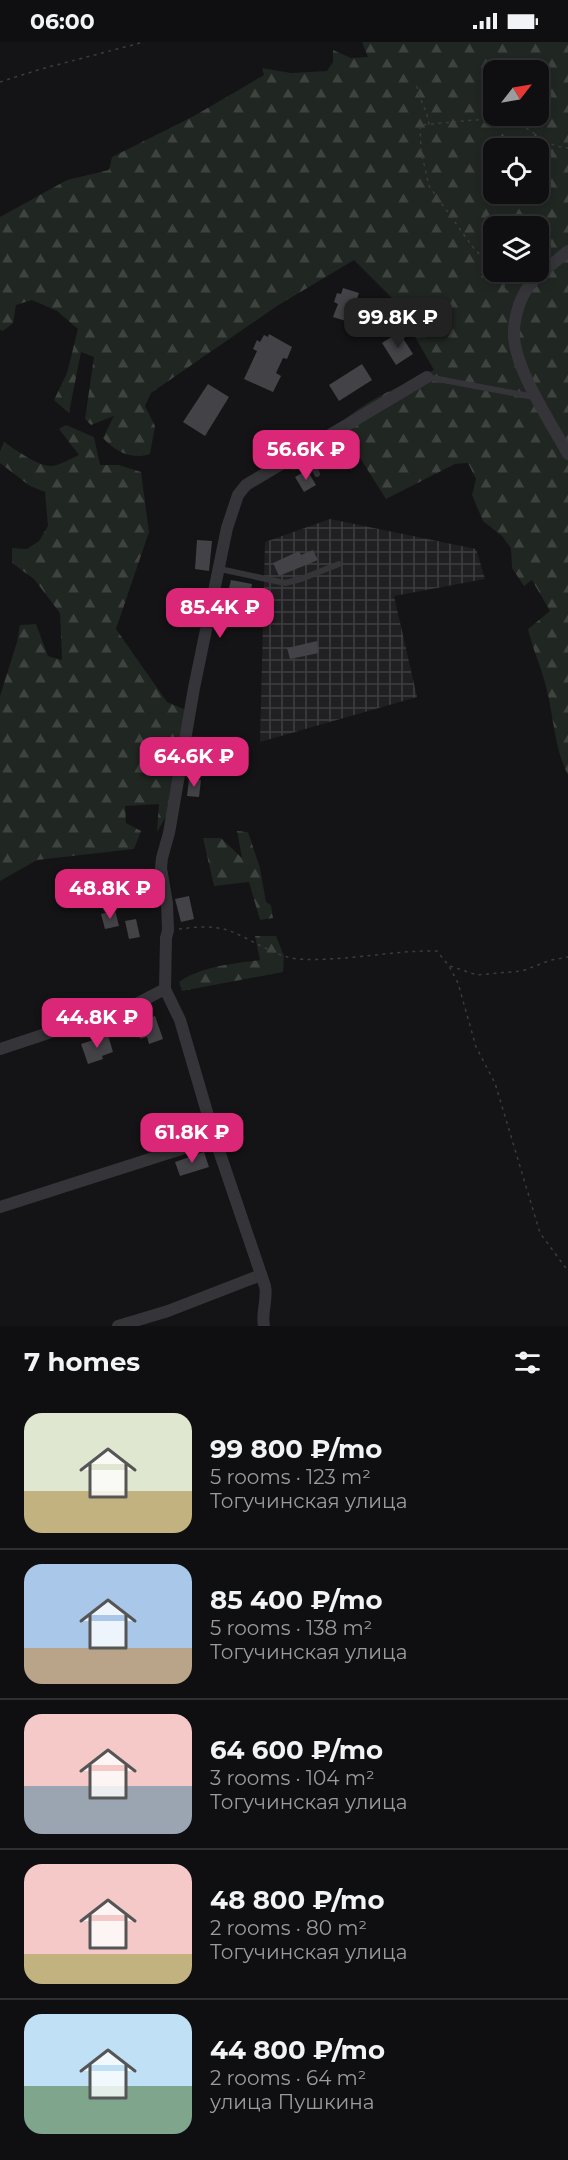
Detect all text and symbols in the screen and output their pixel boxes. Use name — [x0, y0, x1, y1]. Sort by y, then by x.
text: 06:00 — [30, 8, 95, 35]
north arrow — [483, 60, 549, 126]
map controls — [483, 60, 549, 282]
button: locate — [483, 138, 549, 204]
button: layers — [483, 216, 549, 282]
pin: 99.8K ₽ — [343, 298, 453, 349]
text: 99.8K ₽ — [358, 305, 438, 329]
pin: 56.6K ₽ — [251, 430, 361, 481]
text: 56.6K ₽ — [267, 437, 345, 461]
pin: 85.4K ₽ — [165, 588, 275, 639]
text: 85.4K ₽ — [180, 595, 260, 619]
pin: 64.6K ₽ — [139, 737, 249, 788]
text: 64.6K ₽ — [154, 744, 234, 768]
pin: 48.8K ₽ — [55, 869, 165, 920]
text: 48.8K ₽ — [69, 876, 151, 900]
pin: 44.8K ₽ — [42, 998, 152, 1049]
text: 44.8K ₽ — [56, 1005, 138, 1029]
pin: 61.8K ₽ — [137, 1113, 247, 1164]
text: 61.8K ₽ — [154, 1120, 230, 1144]
text: 7 homes — [24, 1346, 140, 1378]
icon: filters — [511, 1346, 544, 1379]
text: 99 800 ₽/mo — [210, 1433, 382, 1465]
icon: home — [72, 1437, 144, 1509]
text: 5 rooms · 123 m² — [210, 1465, 371, 1489]
text: Тогучинская улица — [210, 1489, 407, 1513]
text: 85 400 ₽/mo — [210, 1584, 383, 1616]
icon: home — [72, 1588, 144, 1660]
text: 5 rooms · 138 m² — [210, 1616, 372, 1640]
text: Тогучинская улица — [210, 1640, 407, 1664]
text: 64 600 ₽/mo — [210, 1734, 383, 1766]
icon: home — [72, 1738, 144, 1810]
text: 3 rooms · 104 m² — [210, 1766, 375, 1790]
text: Тогучинская улица — [210, 1790, 407, 1814]
text: 48 800 ₽/mo — [210, 1884, 385, 1916]
icon: home — [72, 1888, 144, 1960]
text: 2 rooms · 80 m² — [210, 1916, 367, 1940]
text: Тогучинская улица — [210, 1940, 407, 1964]
text: 44 800 ₽/mo — [210, 2034, 385, 2066]
icon: home — [72, 2038, 144, 2110]
text: 2 rooms · 64 m² — [210, 2066, 366, 2090]
text: улица Пушкина — [210, 2090, 374, 2114]

